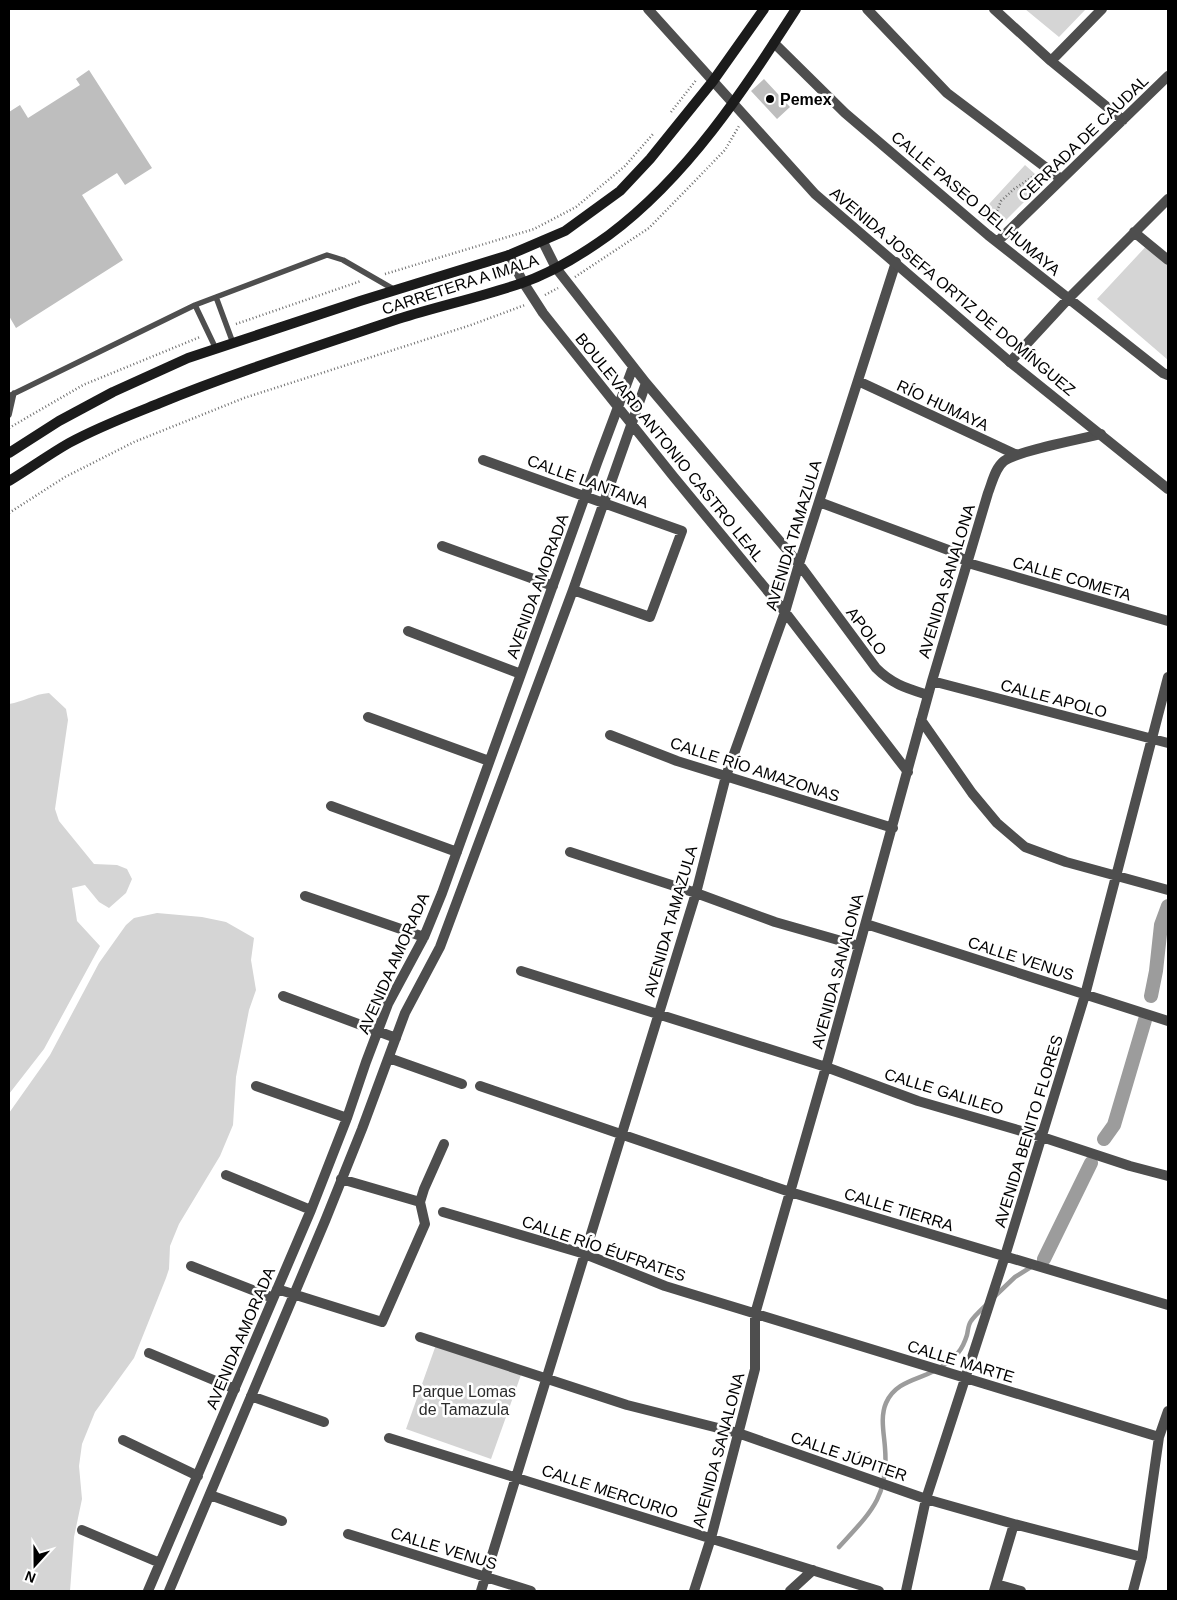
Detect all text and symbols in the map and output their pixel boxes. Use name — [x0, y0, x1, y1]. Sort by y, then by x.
street label: CERRADA DE CAUDAL — [1015, 72, 1152, 205]
place label: Pemex — [780, 91, 832, 108]
marker: Pemex — [764, 93, 776, 105]
street label: CALLE PASEO DEL HUMAYA — [888, 128, 1064, 279]
street label: AVENIDA JOSEFA ORTIZ DE DOMÍNGUEZ — [827, 183, 1079, 399]
street label: CARRETERA A IMALA — [380, 251, 541, 318]
street label: BOULEVARD ANTONIO CASTRO LEAL — [572, 330, 767, 565]
street label: RÍO HUMAYA — [894, 376, 992, 434]
street label: CALLE LANTANA — [525, 452, 651, 511]
street label: AVENIDA TAMAZULA — [762, 458, 825, 612]
street label: AVENIDA SANALONA — [915, 502, 978, 660]
street label: AVENIDA AMORADA — [503, 511, 572, 661]
street label: CALLE COMETA — [1011, 553, 1133, 604]
street label: APOLO — [843, 604, 890, 658]
street label: CALLE APOLO — [999, 676, 1109, 721]
street label: CALLE RÍO AMAZONAS — [668, 733, 842, 805]
street label: AVENIDA TAMAZULA — [641, 843, 700, 999]
street label: AVENIDA AMORADA — [355, 890, 432, 1036]
street label: AVENIDA SANALONA — [809, 891, 866, 1050]
street label: CALLE VENUS — [966, 933, 1076, 984]
street label: AVENIDA BENITO FLORES — [991, 1033, 1066, 1229]
street label: CALLE GALILEO — [882, 1065, 1005, 1118]
street label: CALLE TIERRA — [842, 1185, 956, 1234]
street label: CALLE RÍO ÉUFRATES — [520, 1211, 688, 1285]
street label: AVENIDA AMORADA — [203, 1264, 278, 1412]
street label: CALLE MARTE — [905, 1337, 1016, 1386]
street label: AVENIDA SANALONA — [690, 1370, 747, 1529]
park label: Parque Lomas de Tamazula — [412, 1383, 516, 1418]
street label: CALLE JÚPITER — [788, 1428, 910, 1484]
street label: CALLE MERCURIO — [540, 1461, 680, 1522]
street label: CALLE VENUS — [389, 1524, 499, 1573]
north arrow — [10, 1540, 60, 1590]
text: N — [23, 1568, 38, 1586]

